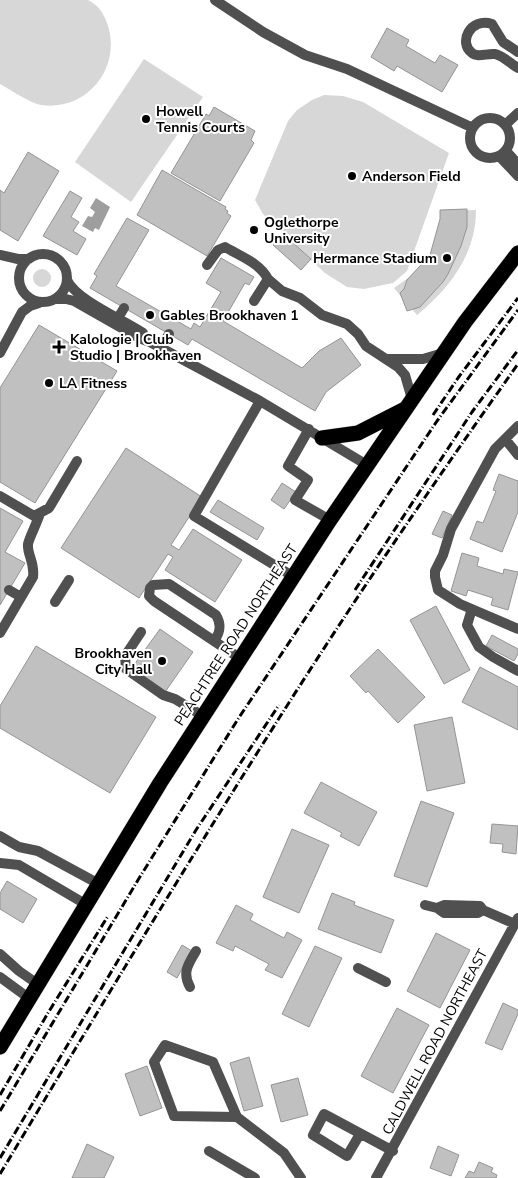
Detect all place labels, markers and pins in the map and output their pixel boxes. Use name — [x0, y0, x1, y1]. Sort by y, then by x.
place label: Howell Tennis Courts — [156, 102, 245, 137]
marker: Howell Tennis Courts — [140, 113, 152, 125]
place label: Anderson Field — [362, 167, 461, 186]
marker: Anderson Field — [346, 170, 358, 182]
place label: Oglethorpe University — [264, 213, 339, 248]
marker: Oglethorpe University — [248, 224, 260, 236]
place label: Hermance Stadium — [313, 249, 437, 268]
marker: Hermance Stadium — [441, 252, 453, 264]
place label: Gables Brookhaven 1 — [160, 306, 299, 325]
marker: Gables Brookhaven 1 — [144, 309, 156, 321]
place label: Kalologie | Club Studio | Brookhaven — [70, 330, 201, 365]
marker: Kalologie | Club Studio | Brookhaven — [52, 340, 66, 354]
place label: LA Fitness — [59, 374, 127, 393]
marker: LA Fitness — [43, 377, 55, 389]
place label: Brookhaven City Hall — [75, 644, 153, 679]
marker: Brookhaven City Hall — [156, 655, 168, 667]

